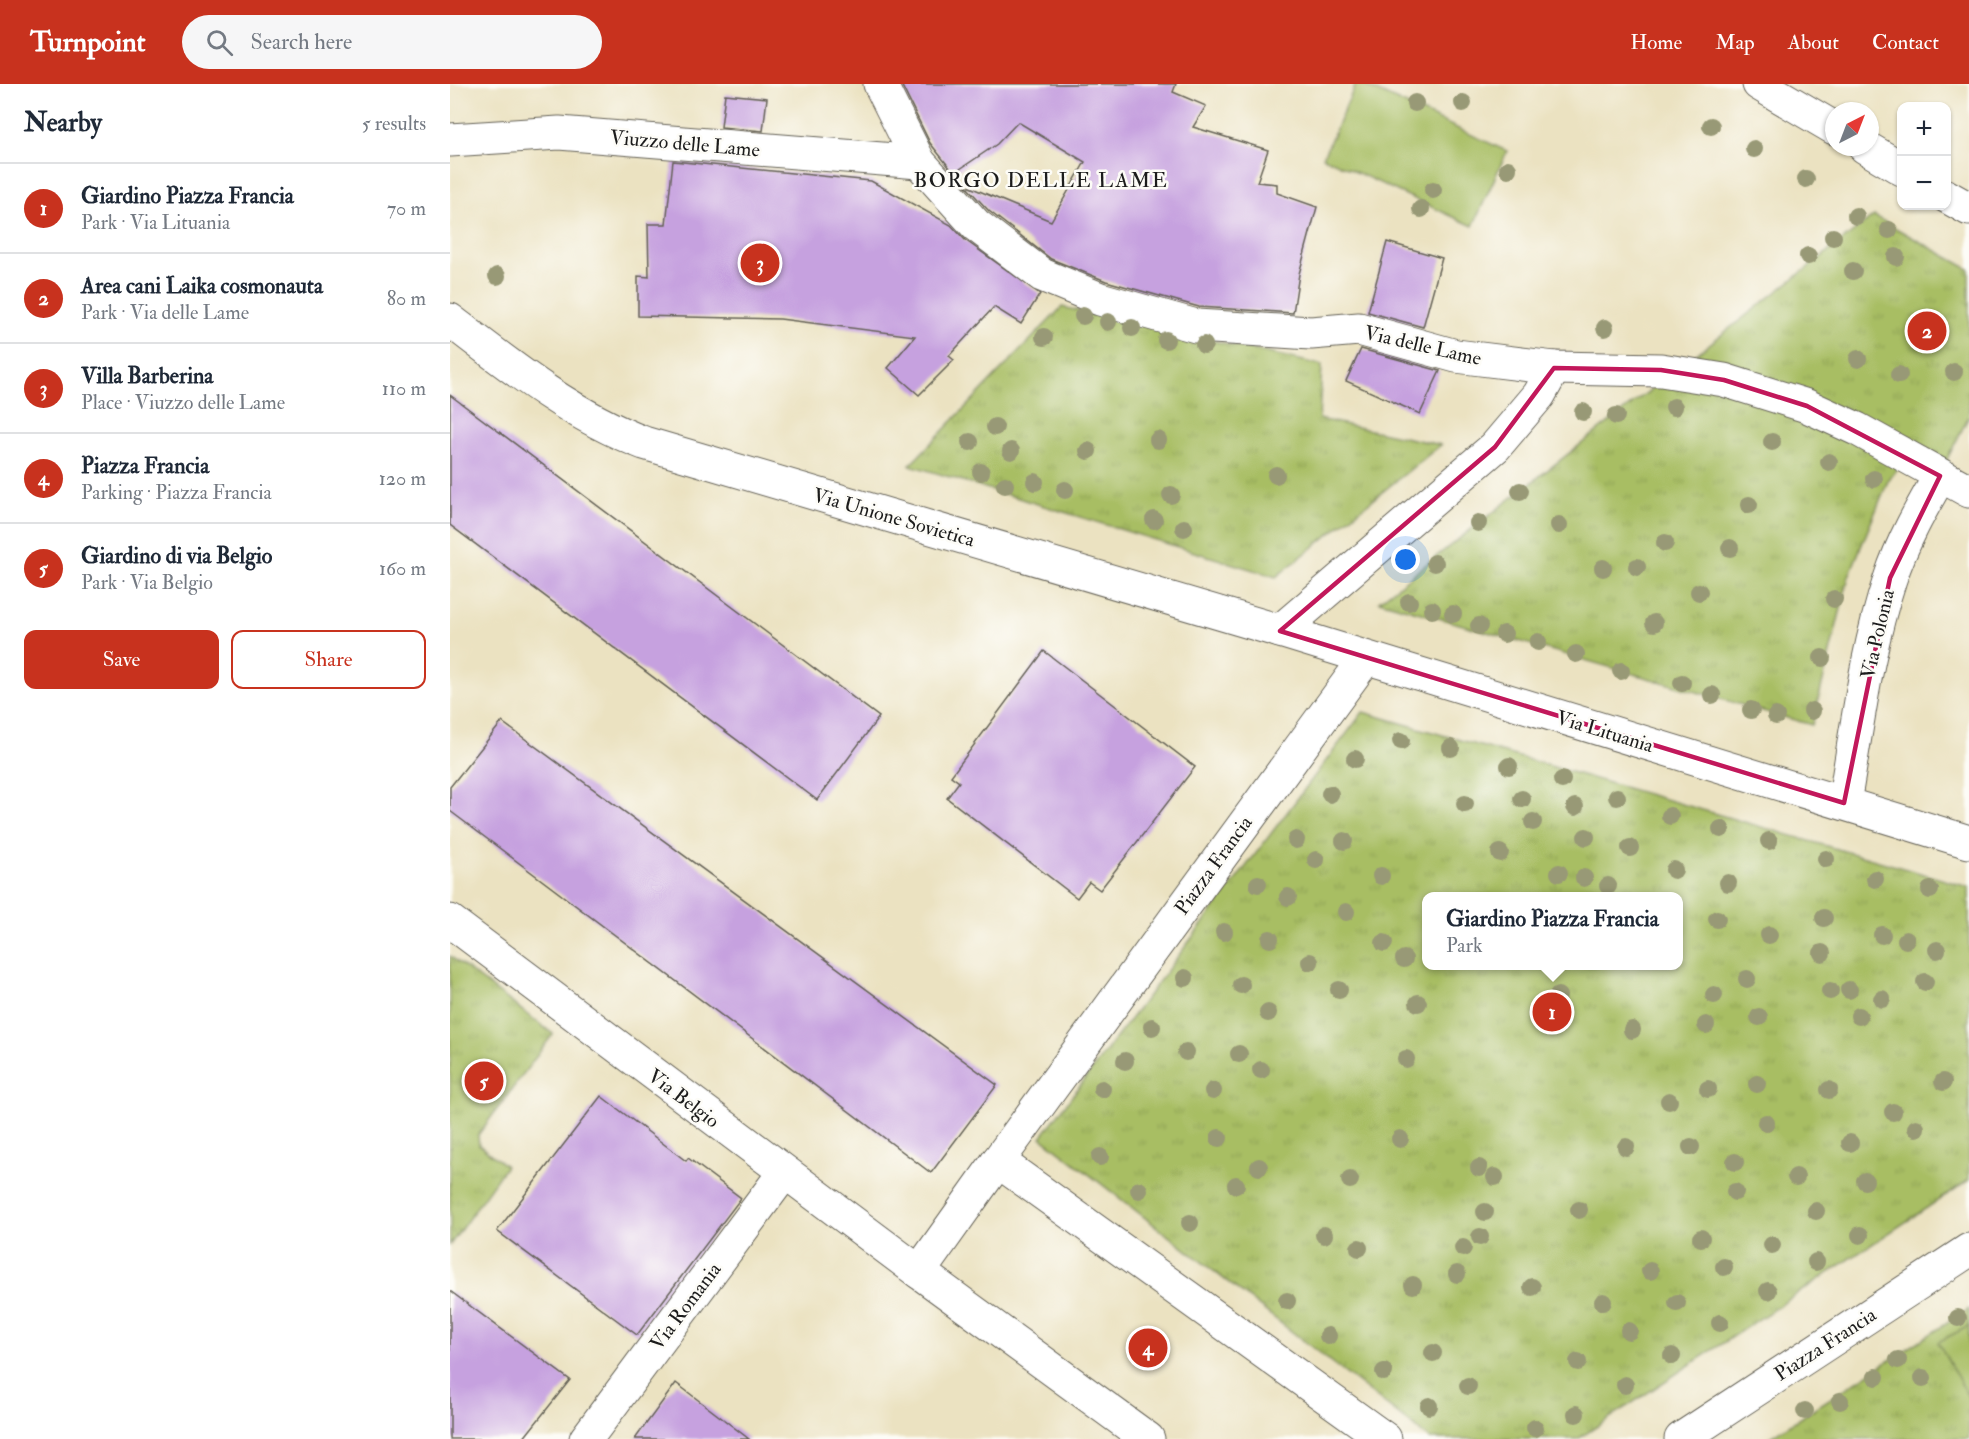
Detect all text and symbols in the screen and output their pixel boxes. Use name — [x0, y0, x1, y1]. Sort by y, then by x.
search box — [182, 15, 602, 69]
text: Turnpoint — [30, 25, 146, 60]
icon: search — [203, 26, 236, 59]
text: Search here — [251, 28, 352, 56]
text: Home — [1630, 29, 1682, 56]
text: Map — [1715, 29, 1755, 56]
text: About — [1788, 29, 1839, 56]
text: Contact — [1872, 29, 1939, 56]
north arrow — [1825, 102, 1879, 156]
map controls — [1897, 102, 1951, 210]
button: + — [1897, 102, 1951, 156]
text: Nearby — [24, 107, 102, 139]
text: 5 results — [362, 111, 426, 136]
street label: Viuzzo delle Lame — [609, 124, 761, 163]
button: − — [1897, 156, 1951, 210]
district label: BORGO DELLE LAME — [914, 167, 1168, 194]
text: Giardino Piazza Francia — [81, 182, 294, 210]
text: 1 — [40, 196, 47, 221]
text: 70 m — [387, 196, 426, 221]
text: Park · Via Lituania — [81, 210, 230, 235]
pin: 3 — [740, 240, 780, 285]
text: Area cani Laika cosmonauta — [81, 272, 323, 300]
text: 2 — [38, 286, 49, 311]
text: 80 m — [387, 286, 426, 311]
text: Park · Via delle Lame — [81, 300, 249, 325]
pin: 2 — [1908, 308, 1946, 354]
street label: Via delle Lame — [1362, 320, 1484, 371]
text: Villa Barberina — [81, 362, 213, 390]
text: 3 — [40, 376, 47, 401]
text: 110 m — [382, 376, 426, 401]
text: Place · Viuzzo delle Lame — [81, 390, 285, 415]
text: Piazza Francia — [81, 452, 209, 480]
text: 4 — [38, 466, 49, 491]
text: 120 m — [379, 466, 426, 491]
text: Parking · Piazza Francia — [81, 480, 272, 505]
street label: Via Unione Sovietica — [810, 482, 978, 553]
text: Giardino di via Belgio — [81, 542, 272, 570]
your location — [1391, 545, 1420, 574]
text: 5 — [39, 556, 48, 581]
text: 160 m — [379, 556, 426, 581]
text: Park · Via Belgio — [81, 570, 213, 595]
street label: Via Polonia — [1855, 586, 1900, 681]
button: Save — [24, 630, 219, 689]
button: Share — [231, 630, 426, 689]
street label: Via Lituania — [1553, 705, 1657, 758]
street label: Piazza Francia — [1169, 810, 1258, 920]
popup — [1422, 892, 1683, 970]
text: Giardino Piazza Francia — [1446, 905, 1659, 933]
text: Park — [1446, 933, 1482, 958]
pin: 1 — [1532, 990, 1572, 1034]
pin: 5 — [465, 1058, 504, 1104]
street label: Via Belgio — [643, 1063, 724, 1133]
street label: Via Romania — [644, 1257, 727, 1355]
street label: Piazza Francia — [1770, 1302, 1882, 1387]
pin: 4 — [1128, 1326, 1168, 1370]

